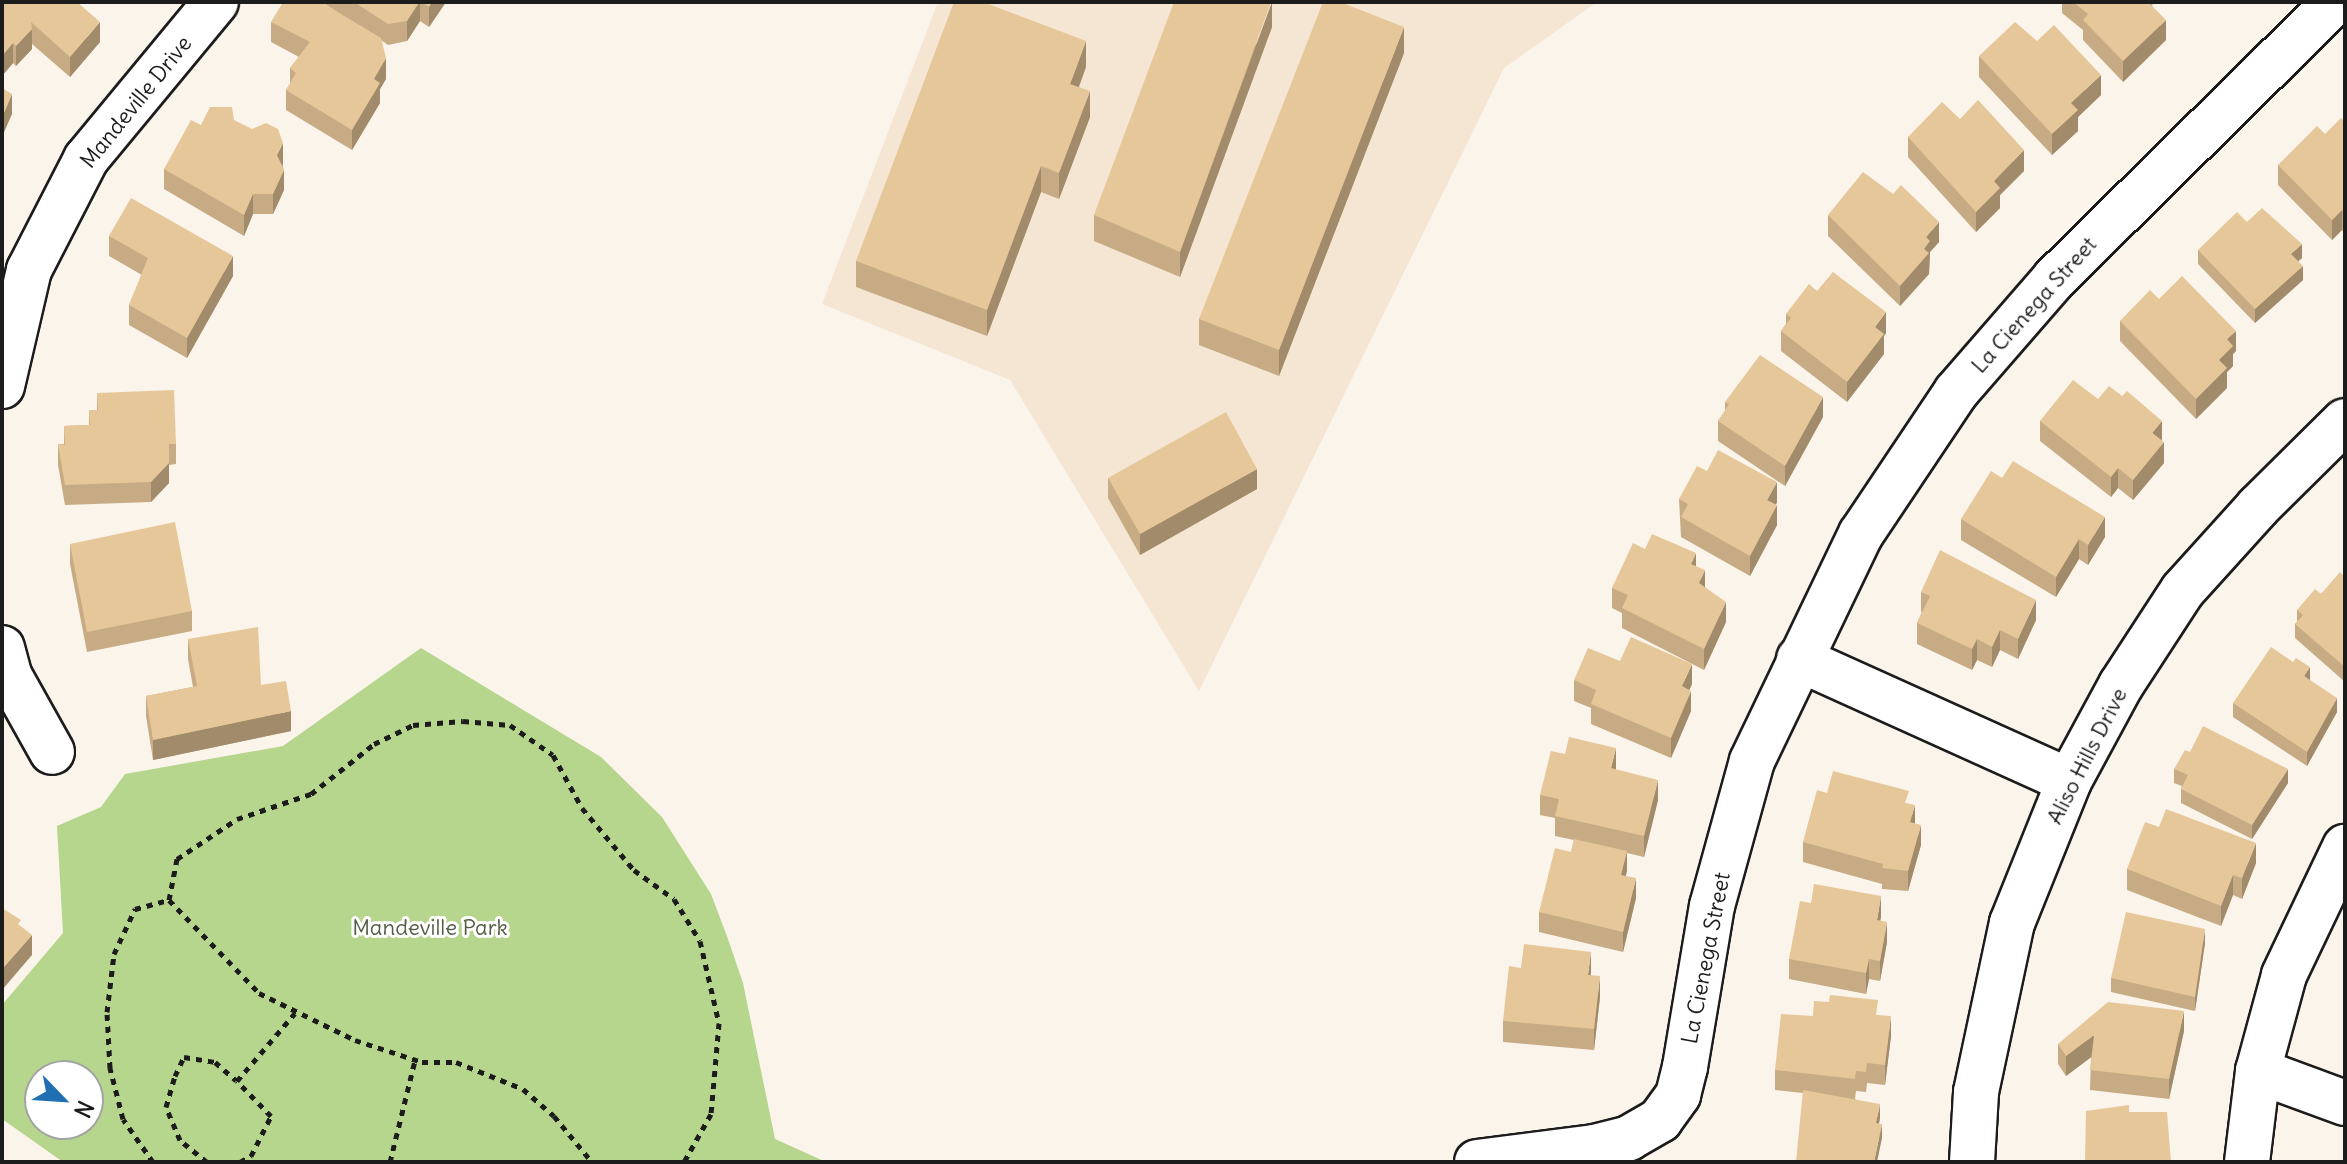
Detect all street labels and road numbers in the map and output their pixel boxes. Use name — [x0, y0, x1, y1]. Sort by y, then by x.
street label: Mandeville Drive — [75, 31, 197, 173]
street label: La Cienega Street — [1966, 231, 2102, 379]
street label: Aliso Hills Drive — [2041, 683, 2133, 829]
street label: La Cienega Street — [1676, 870, 1736, 1046]

